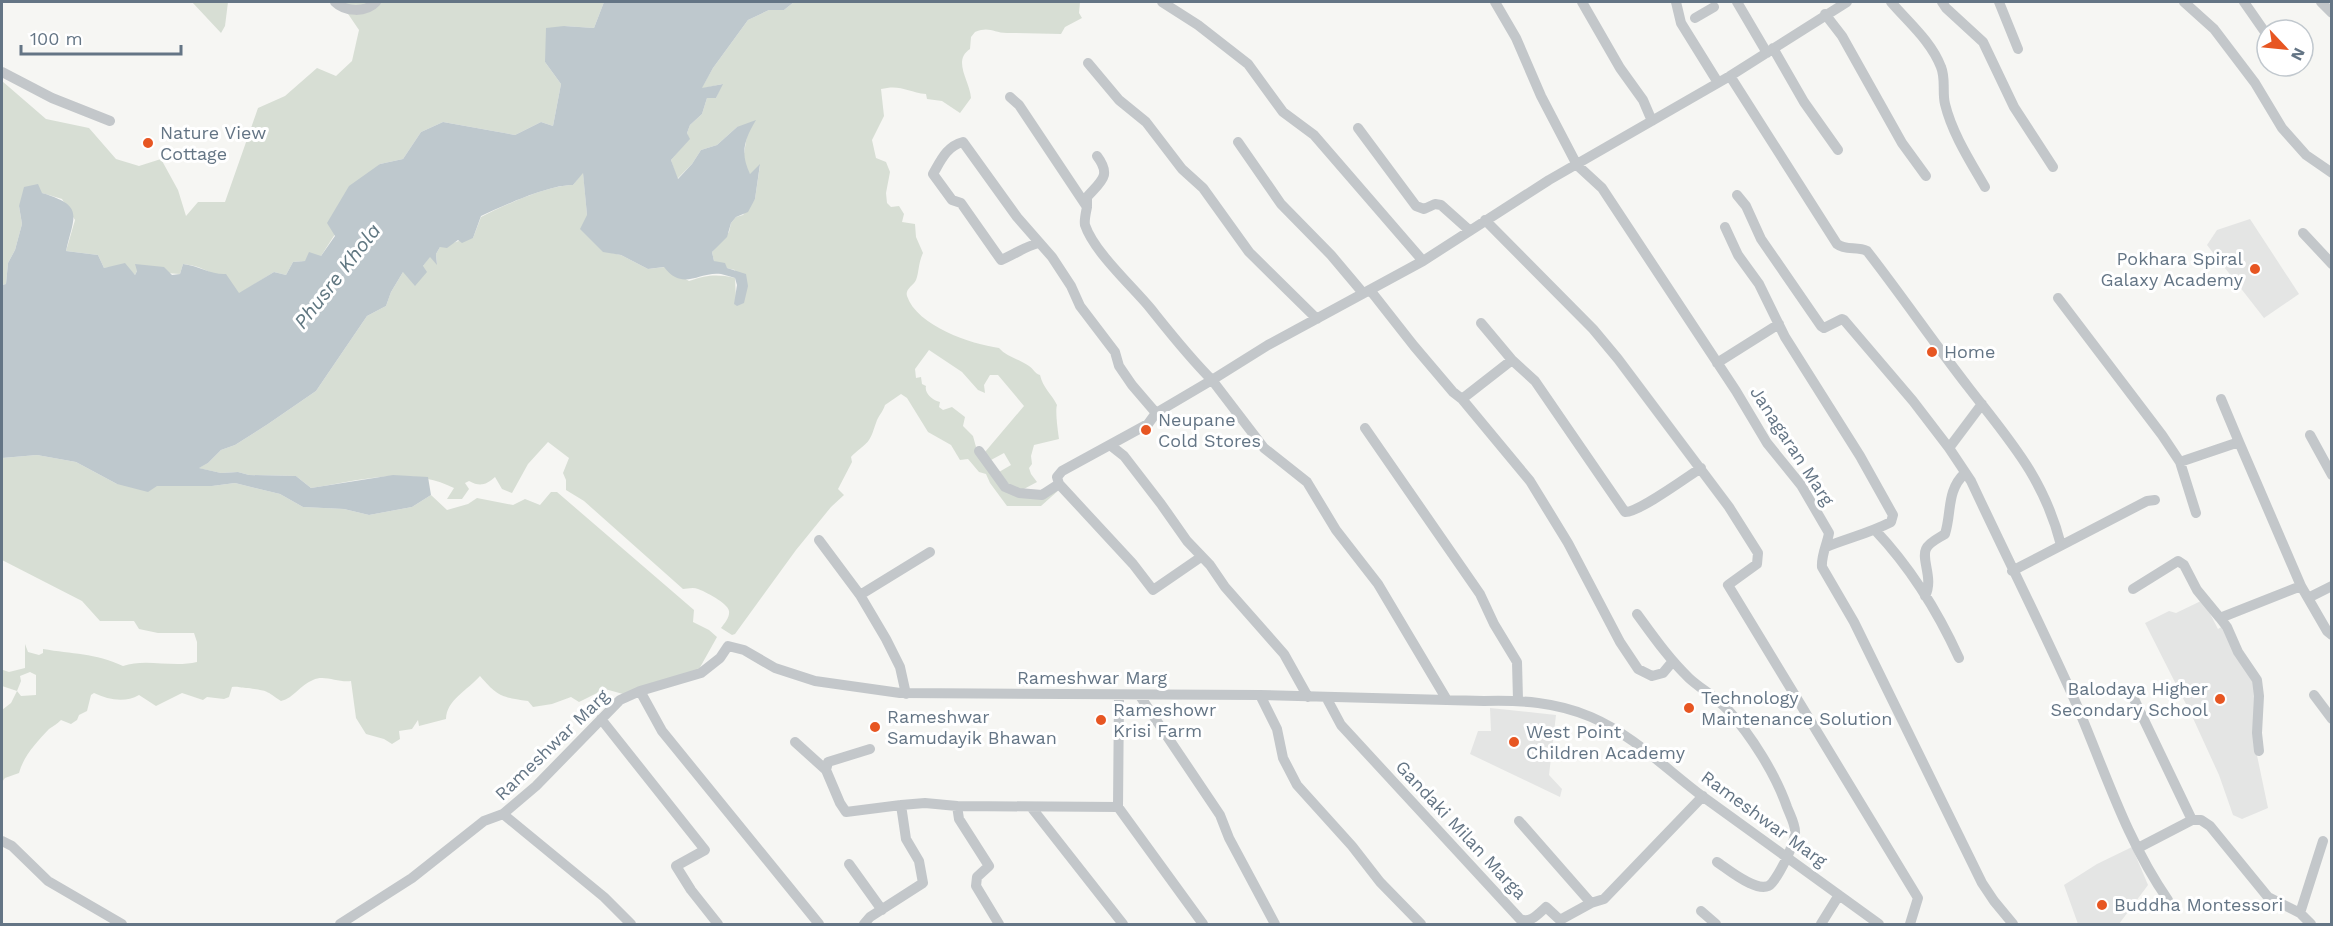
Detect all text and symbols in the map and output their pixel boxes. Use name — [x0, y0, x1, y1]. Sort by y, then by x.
scale bar — [21, 18, 182, 56]
north arrow — [2255, 18, 2315, 78]
text: 100 m — [30, 28, 83, 49]
text: N — [2287, 45, 2309, 64]
place label: Nature View Cottage — [160, 122, 266, 164]
marker: Nature View Cottage — [141, 136, 155, 150]
water label: Phusre Khola — [289, 219, 385, 333]
place label: Pokhara Spiral Galaxy Academy — [2100, 248, 2244, 290]
marker: Pokhara Spiral Galaxy Academy — [2248, 262, 2262, 276]
place label: Home — [1944, 341, 1995, 362]
marker: Home — [1925, 345, 1939, 359]
street label: Janagaran Marg — [1746, 382, 1839, 510]
place label: Neupane Cold Stores — [1158, 409, 1261, 451]
marker: Neupane Cold Stores — [1139, 423, 1153, 437]
street label: Rameshwar Marg — [1017, 667, 1168, 688]
place label: Balodaya Higher Secondary School — [2050, 678, 2208, 720]
street label: Rameshwar Marg — [490, 685, 613, 804]
place label: Technology Maintenance Solution — [1701, 687, 1892, 729]
marker: Balodaya Higher Secondary School — [2213, 692, 2227, 706]
place label: Rameshowr Krisi Farm — [1113, 699, 1216, 741]
marker: Technology Maintenance Solution — [1682, 701, 1696, 715]
place label: Rameshwar Samudayik Bhawan — [887, 706, 1057, 748]
marker: Rameshowr Krisi Farm — [1094, 713, 1108, 727]
marker: Rameshwar Samudayik Bhawan — [868, 720, 882, 734]
place label: West Point Children Academy — [1526, 721, 1686, 763]
marker: West Point Children Academy — [1507, 735, 1521, 749]
street label: Gandaki Milan Marga — [1392, 756, 1531, 903]
street label: Rameshwar Marg — [1697, 766, 1832, 871]
place label: Buddha Montessori — [2114, 894, 2283, 915]
marker: Buddha Montessori — [2095, 898, 2109, 912]

